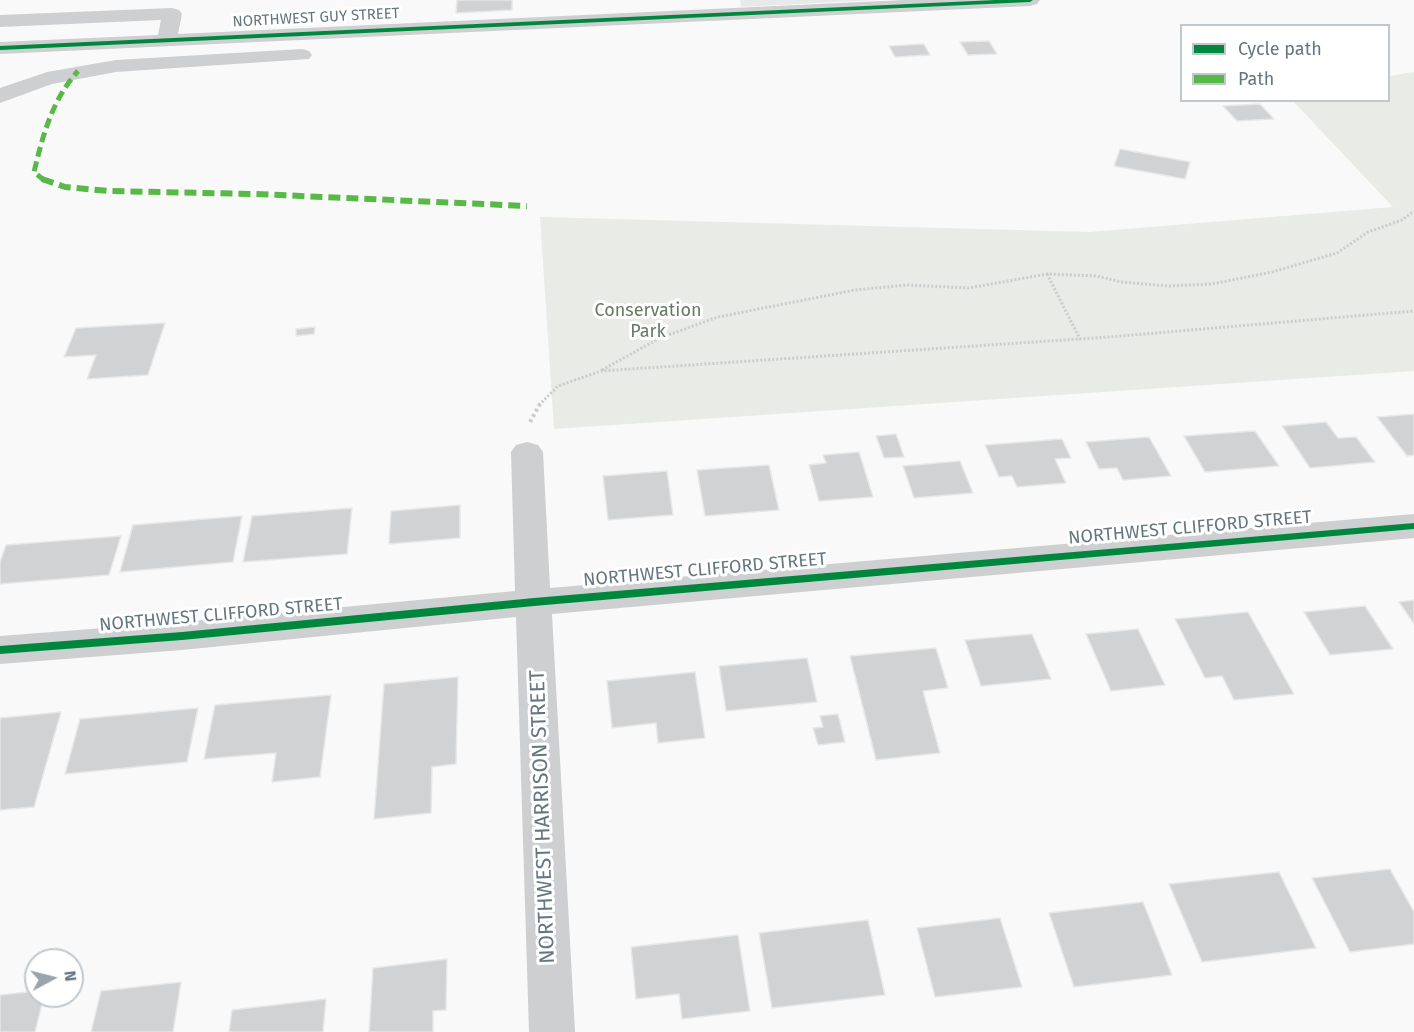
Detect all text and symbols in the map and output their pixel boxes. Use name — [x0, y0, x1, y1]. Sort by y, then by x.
street label: NORTHWEST GUY STREET — [232, 5, 400, 31]
legend — [1180, 24, 1390, 102]
text: Cycle path — [1238, 38, 1322, 60]
text: Path — [1238, 68, 1274, 90]
park label: Conservation Park — [595, 300, 701, 342]
street label: NORTHWEST CLIFFORD STREET — [1067, 507, 1313, 549]
street label: NORTHWEST CLIFFORD STREET — [582, 549, 828, 591]
street label: NORTHWEST CLIFFORD STREET — [98, 594, 344, 636]
street label: NORTHWEST HARRISON STREET — [525, 670, 561, 964]
north arrow — [24, 948, 84, 1008]
text: N — [60, 970, 80, 982]

